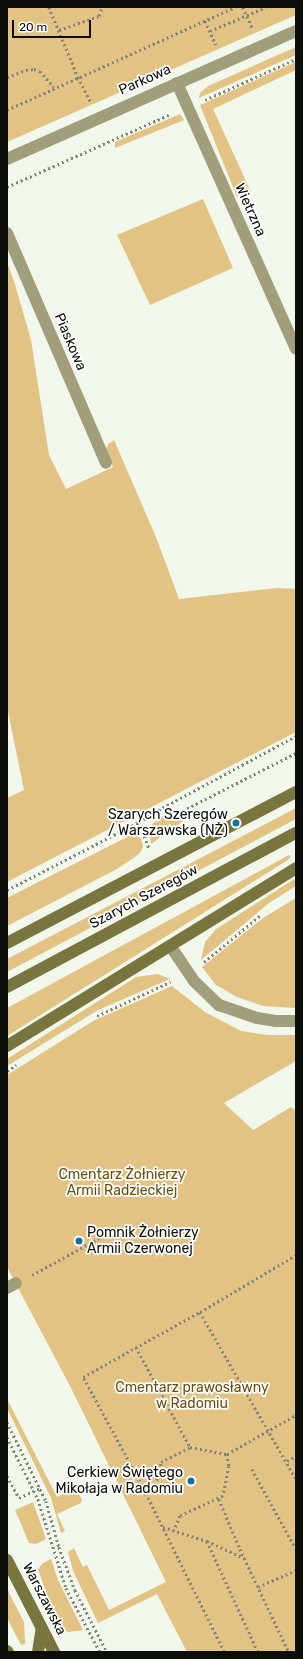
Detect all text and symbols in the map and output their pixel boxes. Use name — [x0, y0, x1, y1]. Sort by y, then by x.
scale bar — [14, 12, 93, 38]
text: 20 m — [19, 20, 47, 34]
street label: Parkowa — [116, 61, 174, 99]
street label: Wietrzna — [231, 181, 269, 239]
street label: Piaskowa — [50, 311, 90, 373]
place label: Szarych Szeregów / Warszawska (NŻ) — [108, 807, 228, 840]
marker: Szarych Szeregów / Warszawska (NŻ) — [231, 818, 241, 828]
street label: Szarych Szeregów — [87, 861, 201, 933]
park label: Cmentarz Żołnierzy Armii Radzieckiej — [58, 1167, 186, 1200]
place label: Pomnik Żołnierzy Armii Czerwonej — [87, 1225, 199, 1258]
marker: Pomnik Żołnierzy Armii Czerwonej — [74, 1236, 84, 1246]
park label: Cmentarz prawosławny w Radomiu — [115, 1380, 269, 1412]
place label: Cerkiew Świętego Mikołaja w Radomiu — [55, 1465, 183, 1498]
marker: Cerkiew Świętego Mikołaja w Radomiu — [186, 1476, 196, 1486]
street label: Warszawska — [19, 1560, 69, 1638]

